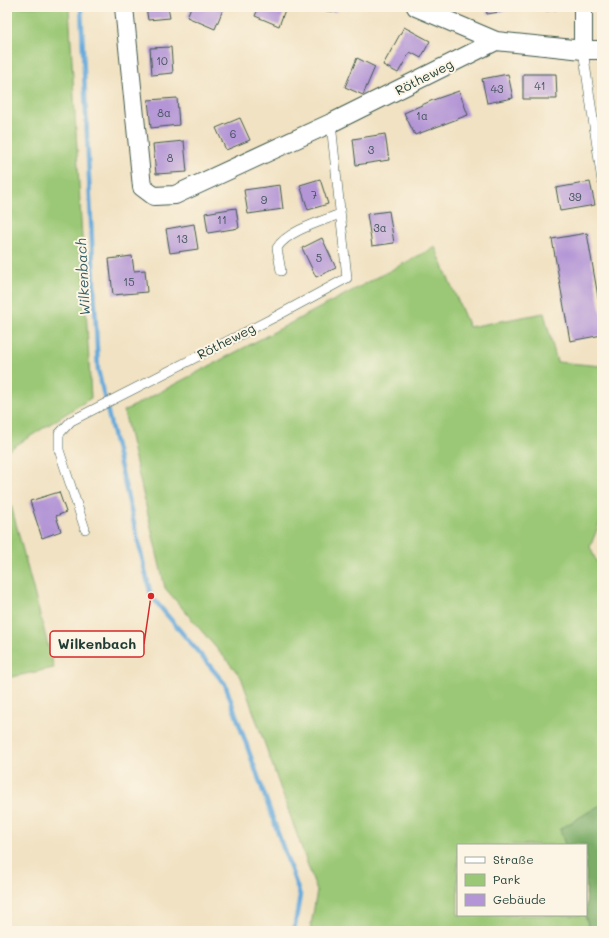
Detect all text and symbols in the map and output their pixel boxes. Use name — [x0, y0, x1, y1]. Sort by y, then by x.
house number: 10 — [156, 53, 168, 68]
street label: Rötheweg — [392, 55, 456, 98]
house number: 41 — [534, 78, 546, 93]
house number: 43 — [491, 81, 504, 96]
house number: 8a — [157, 105, 171, 120]
house number: 1a — [416, 108, 428, 123]
house number: 6 — [230, 126, 236, 141]
house number: 3 — [368, 142, 375, 157]
house number: 8 — [167, 150, 174, 165]
house number: 7 — [311, 187, 317, 202]
house number: 39 — [569, 189, 582, 204]
house number: 9 — [261, 192, 268, 207]
house number: 11 — [217, 212, 227, 227]
house number: 3a — [373, 220, 387, 235]
house number: 13 — [176, 231, 188, 246]
water label: Wilkenbach — [71, 238, 94, 316]
house number: 5 — [316, 250, 322, 265]
house number: 15 — [123, 274, 135, 289]
street label: Rötheweg — [194, 319, 258, 362]
callout: Wilkenbach — [50, 631, 144, 657]
text: Wilkenbach — [58, 634, 136, 653]
legend — [457, 844, 587, 916]
text: Straße — [493, 851, 534, 867]
text: Park — [493, 871, 520, 887]
text: Gebäude — [493, 891, 546, 907]

